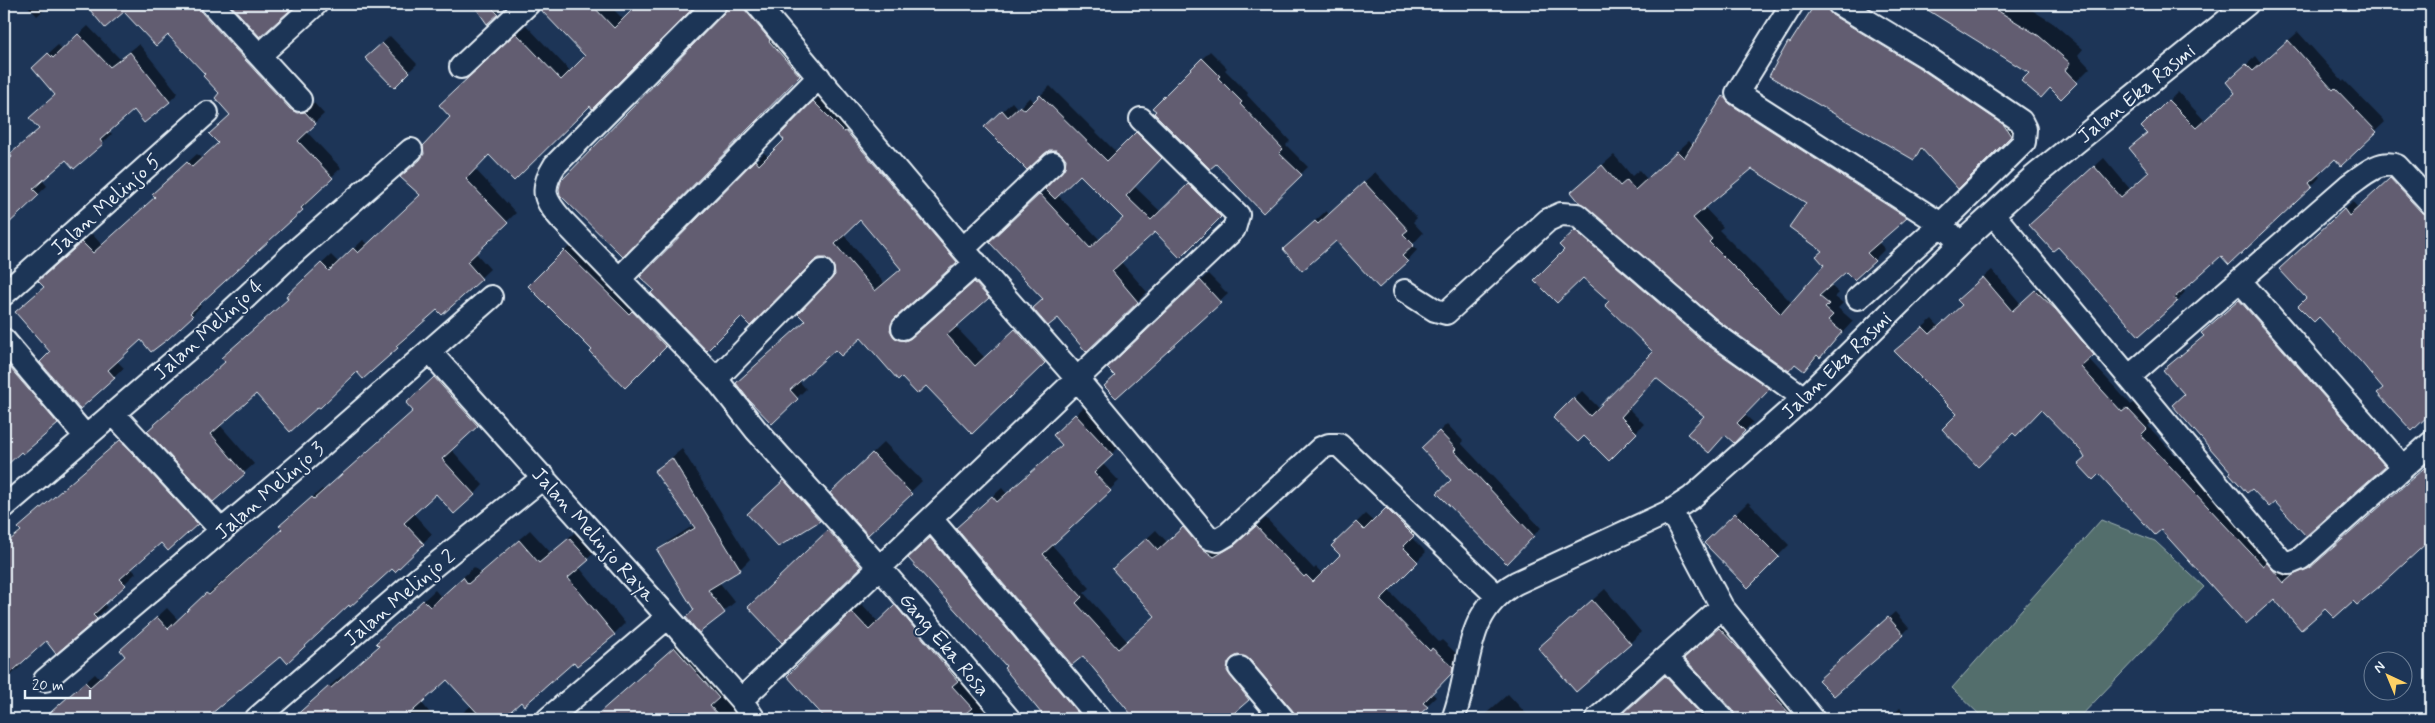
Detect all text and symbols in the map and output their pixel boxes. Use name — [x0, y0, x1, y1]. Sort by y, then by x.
street label: Jalan Eka Rasmi — [2072, 38, 2202, 150]
street label: Jalan Melinjo 5 — [45, 148, 167, 262]
street label: Jalan Melinjo 4 — [148, 273, 270, 387]
street label: Jalan Eka Rasmi — [1776, 306, 1898, 426]
street label: Jalan Melinjo 3 — [209, 436, 331, 546]
street label: Jalan Melinjo Raya — [525, 462, 661, 609]
street label: Jalan Melinjo 2 — [339, 543, 462, 653]
street label: Gang Eka Rosa — [892, 587, 995, 703]
north arrow — [2362, 650, 2412, 700]
text: N — [2370, 658, 2389, 677]
scale bar — [25, 668, 90, 700]
text: 20 m — [32, 676, 64, 696]

